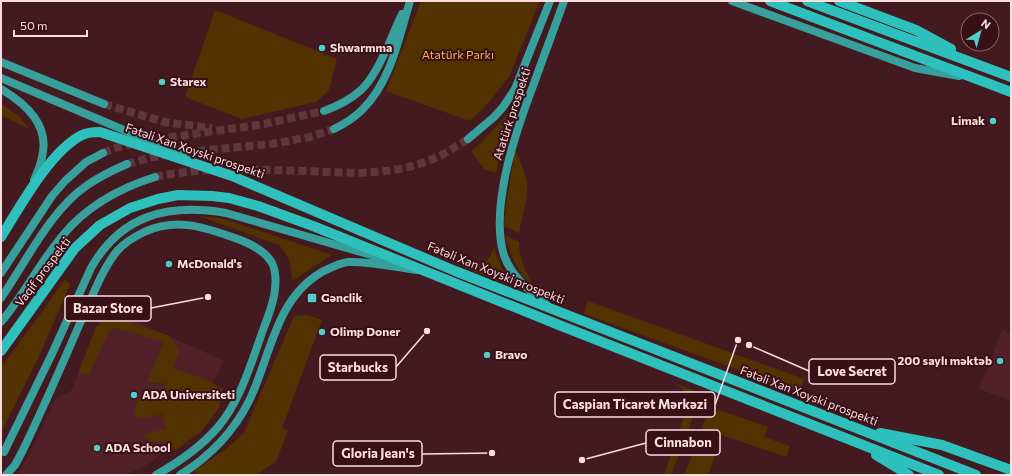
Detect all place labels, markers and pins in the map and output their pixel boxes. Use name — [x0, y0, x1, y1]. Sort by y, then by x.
place label: Shwarmma — [330, 40, 392, 54]
marker: Shwarmma — [317, 43, 327, 53]
place label: Starex — [170, 74, 207, 88]
marker: Starex — [157, 77, 167, 87]
place label: Limak — [951, 113, 985, 127]
marker: Limak — [988, 116, 998, 126]
place label: McDonald's — [177, 256, 243, 270]
marker: McDonald's — [164, 259, 174, 269]
place label: Gənclik — [321, 290, 362, 304]
marker: Gənclik — [306, 292, 318, 304]
callout: Bazar Store — [65, 296, 151, 321]
place label: Olimp Doner — [330, 324, 400, 338]
marker: Olimp Doner — [317, 327, 327, 337]
place label: Bravo — [495, 347, 527, 361]
marker: Bravo — [482, 350, 492, 360]
place label: 200 saylı məktəb — [898, 353, 992, 367]
callout: Starbucks — [320, 355, 396, 380]
marker: 200 saylı məktəb — [995, 356, 1005, 366]
callout: Love Secret — [809, 359, 895, 384]
place label: ADA Universiteti — [142, 387, 235, 401]
marker: ADA Universiteti — [129, 390, 139, 400]
callout: Caspian Ticarət Mərkəzi — [555, 392, 715, 417]
callout: Cinnabon — [646, 430, 720, 455]
place label: ADA School — [105, 440, 171, 454]
callout: Gloria Jean's — [333, 441, 422, 466]
marker: ADA School — [92, 443, 102, 453]

